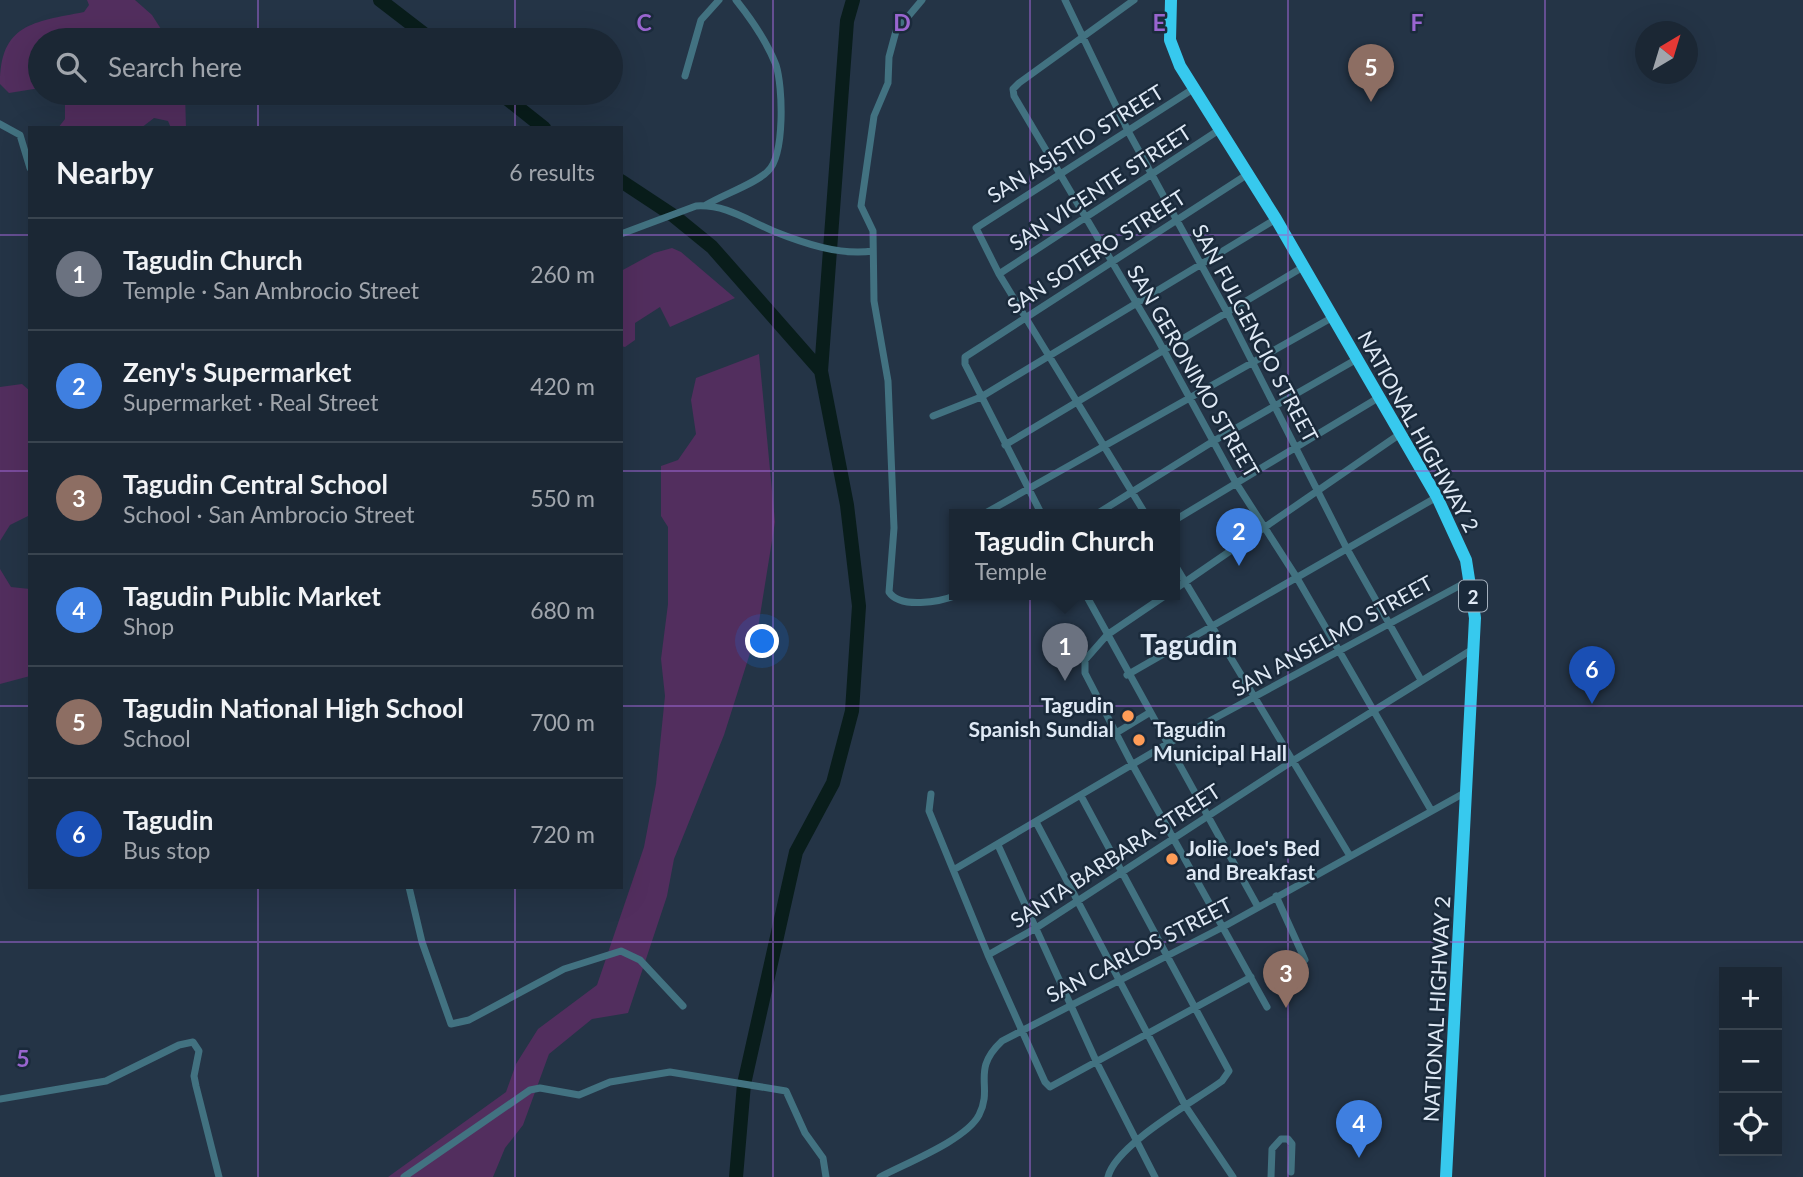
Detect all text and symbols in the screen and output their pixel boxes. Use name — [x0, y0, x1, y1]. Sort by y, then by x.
text: C — [636, 8, 652, 36]
text: D — [893, 8, 911, 36]
text: E — [1152, 8, 1166, 36]
text: F — [1410, 8, 1424, 36]
north arrow — [1635, 21, 1698, 84]
search box — [28, 28, 623, 105]
pin: 5 — [1348, 44, 1394, 102]
icon: search — [52, 48, 90, 86]
text: Search here — [108, 51, 242, 83]
street label: SAN ASISTIO STREET — [982, 78, 1168, 207]
street label: SAN VICENTE STREET — [1004, 119, 1196, 255]
text: Nearby — [56, 154, 154, 190]
text: 6 results — [509, 158, 595, 186]
street label: SAN SOTERO STREET — [1002, 184, 1190, 318]
street label: SAN FULGENCIO STREET — [1188, 220, 1324, 447]
text: Tagudin Church — [123, 244, 303, 276]
text: 1 — [72, 260, 86, 288]
text: 260 m — [530, 260, 595, 288]
street label: SAN GERONIMO STREET — [1123, 260, 1265, 482]
text: Temple · San Ambrocio Street — [123, 276, 419, 304]
street label: NATIONAL HIGHWAY 2 — [1353, 326, 1485, 536]
text: Zeny's Supermarket — [123, 356, 351, 388]
text: 2 — [72, 372, 86, 400]
text: 420 m — [530, 372, 595, 400]
text: Supermarket · Real Street — [123, 388, 378, 416]
text: Tagudin Central School — [123, 468, 388, 500]
text: 3 — [72, 484, 86, 512]
text: 550 m — [530, 484, 595, 512]
text: School · San Ambrocio Street — [123, 500, 414, 528]
pin: 2 — [1216, 508, 1262, 566]
popup — [949, 509, 1180, 600]
text: Tagudin Church — [975, 525, 1154, 557]
text: Temple — [975, 557, 1047, 585]
street label: SAN ANSELMO STREET — [1227, 569, 1437, 701]
text: Tagudin Public Market — [123, 580, 381, 612]
road number: 2 — [1459, 580, 1487, 611]
text: 4 — [72, 596, 86, 624]
text: 680 m — [530, 596, 595, 624]
text: Shop — [123, 612, 174, 640]
pin: 1 — [1042, 623, 1088, 681]
your location — [745, 624, 779, 658]
district label: Tagudin — [1140, 627, 1238, 661]
pin: 6 — [1569, 646, 1615, 704]
text: Tagudin National High School — [123, 692, 464, 724]
place label: Tagudin Spanish Sundial — [969, 692, 1114, 741]
text: 5 — [72, 708, 86, 736]
text: 700 m — [530, 708, 595, 736]
marker: Tagudin Spanish Sundial — [1120, 708, 1136, 724]
place label: Tagudin Municipal Hall — [1153, 716, 1287, 765]
text: School — [123, 724, 191, 752]
marker: Tagudin Municipal Hall — [1131, 732, 1147, 748]
street label: SANTA BARBARA STREET — [1005, 777, 1225, 932]
text: Tagudin — [123, 804, 213, 836]
text: 6 — [72, 820, 86, 848]
text: 720 m — [530, 820, 595, 848]
place label: Jolie Joe's Bed and Breakfast — [1186, 835, 1320, 884]
text: Bus stop — [123, 836, 210, 864]
marker: Jolie Joe's Bed and Breakfast — [1164, 851, 1180, 867]
street label: SAN CARLOS STREET — [1042, 891, 1237, 1007]
street label: NATIONAL HIGHWAY 2 — [1418, 895, 1454, 1123]
pin: 3 — [1263, 950, 1309, 1008]
map controls — [1719, 967, 1782, 1156]
button: + — [1719, 967, 1782, 1030]
button: − — [1719, 1030, 1782, 1093]
text: 5 — [16, 1044, 30, 1072]
button: locate — [1719, 1093, 1782, 1156]
pin: 4 — [1336, 1100, 1382, 1158]

